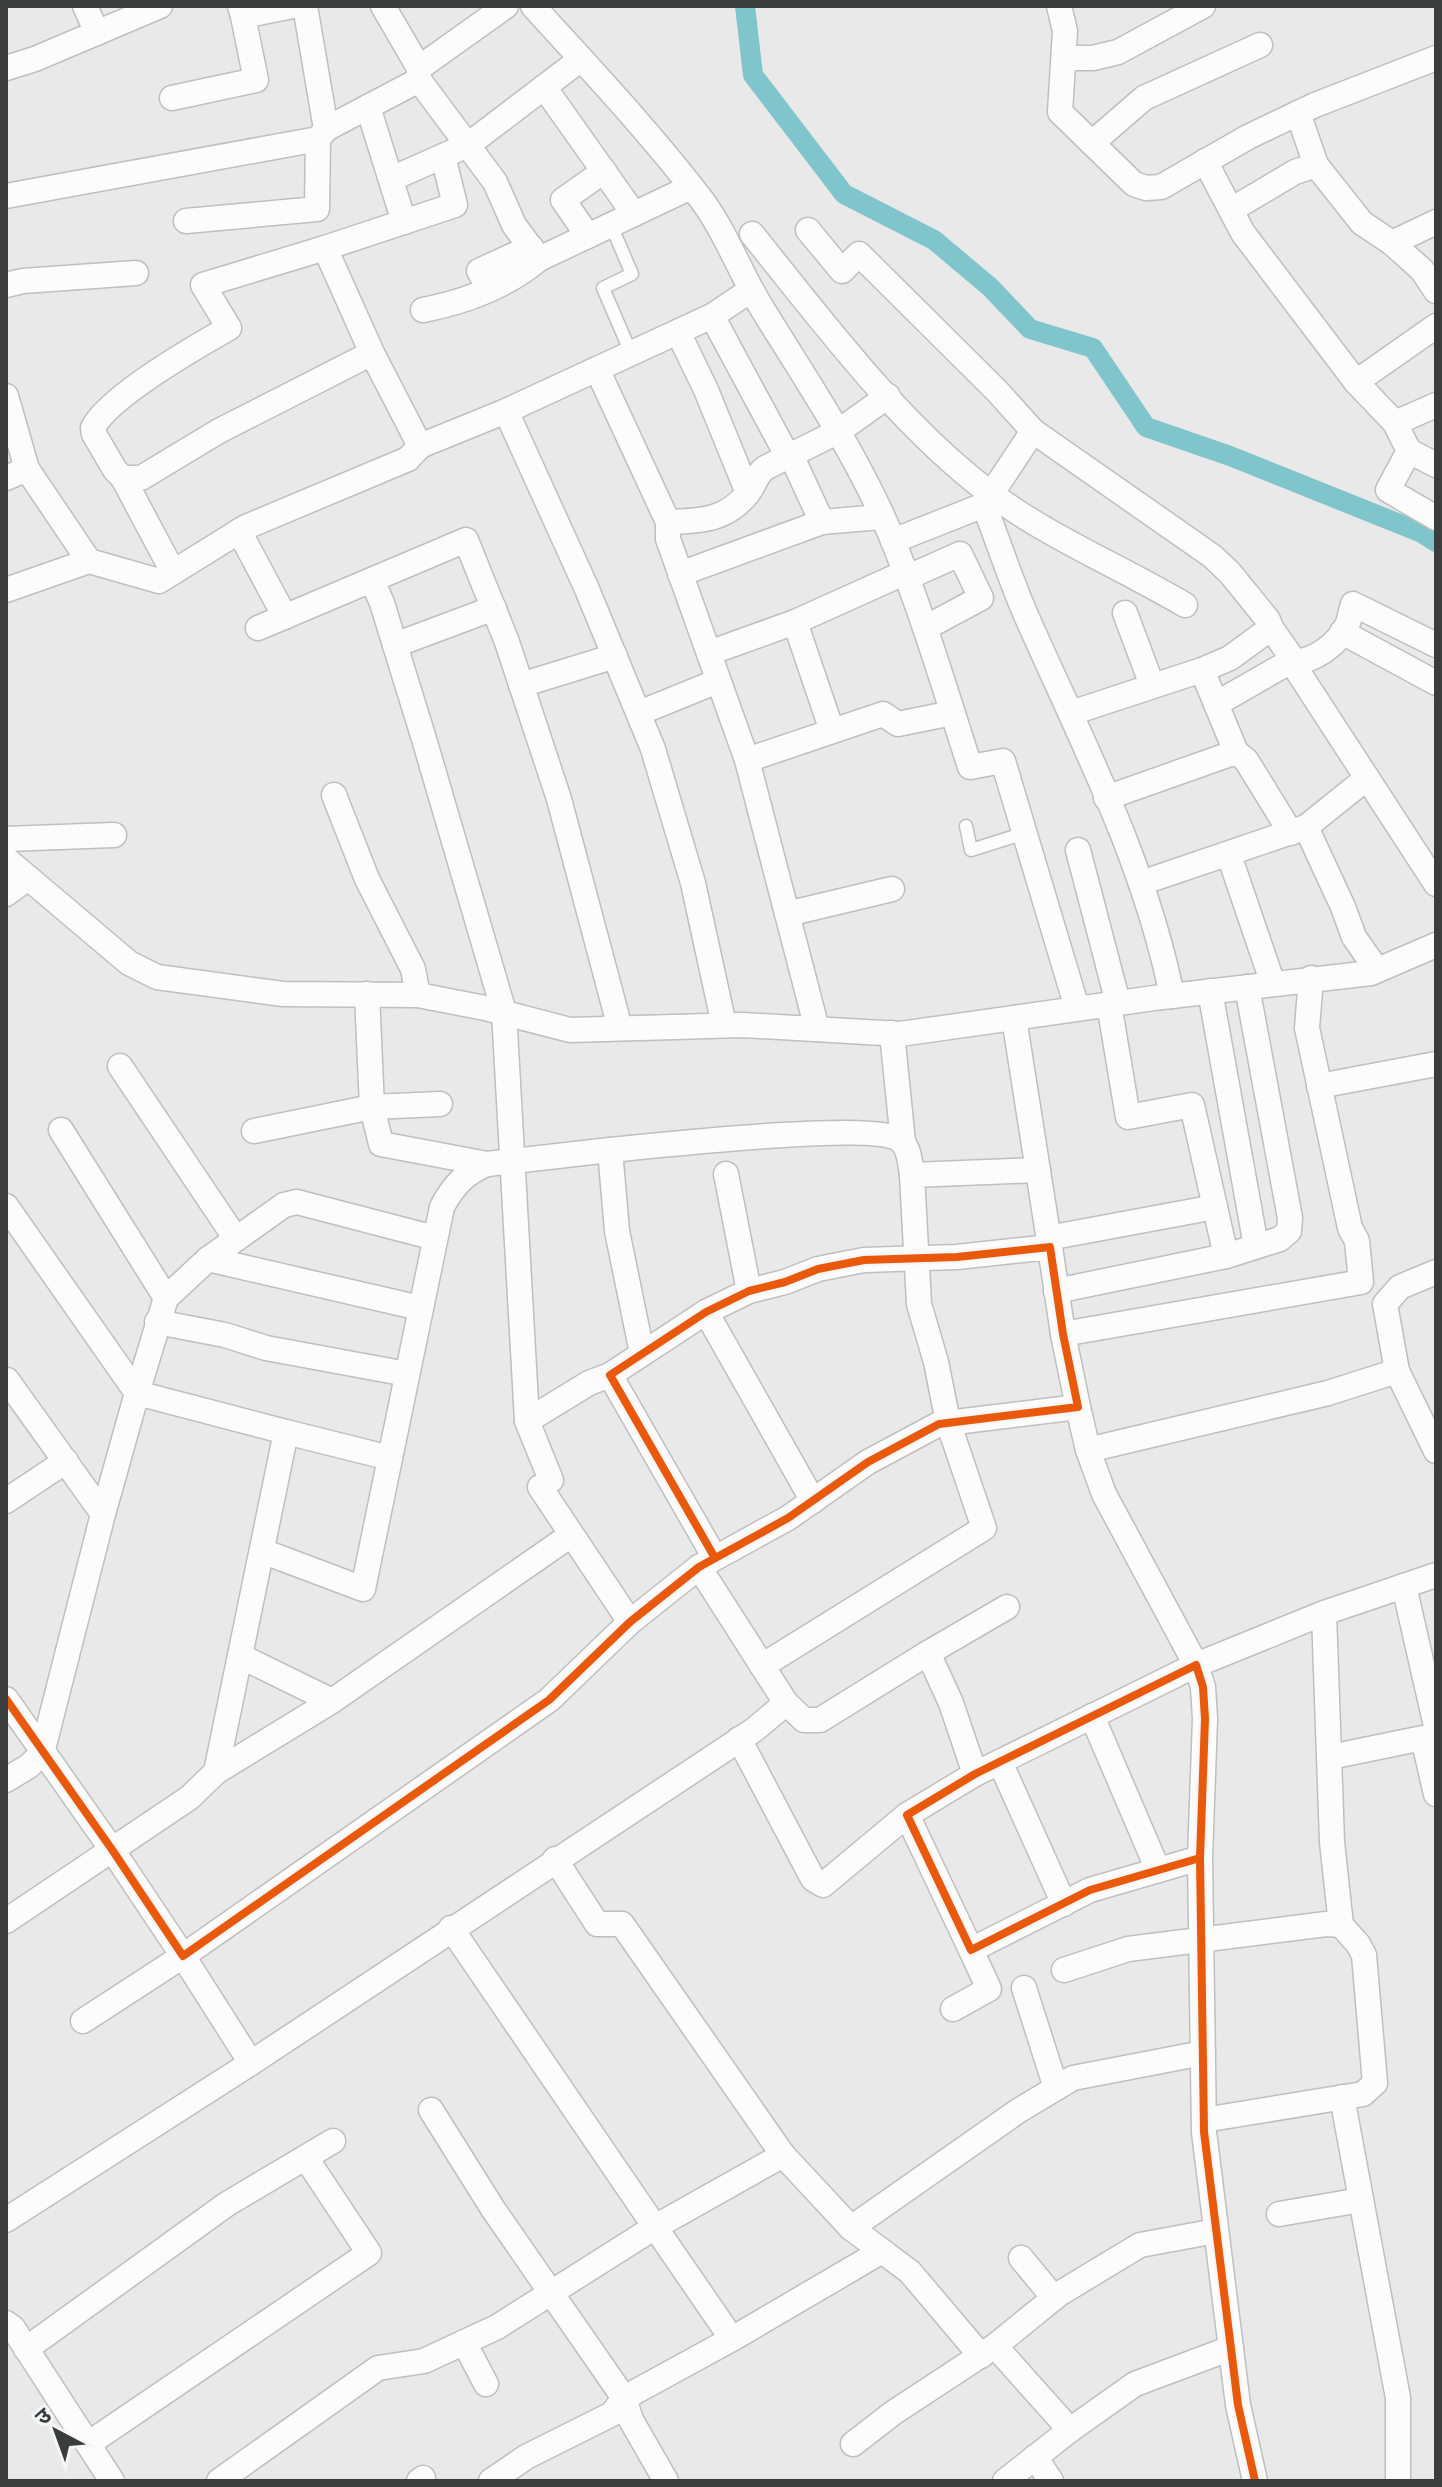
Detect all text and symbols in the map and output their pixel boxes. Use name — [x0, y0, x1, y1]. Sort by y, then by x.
north arrow — [16, 2391, 96, 2471]
text: उ — [28, 2400, 58, 2431]

